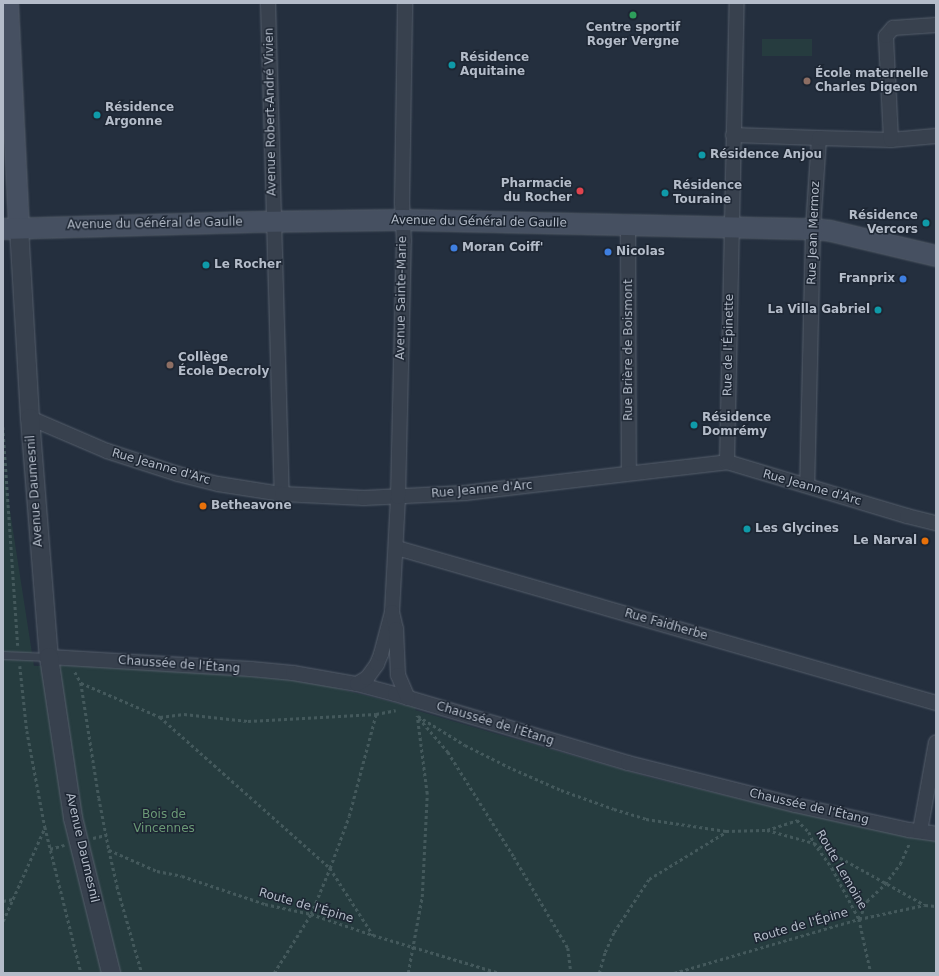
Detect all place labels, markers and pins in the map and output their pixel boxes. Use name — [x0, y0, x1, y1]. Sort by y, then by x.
marker: Centre sportif Roger Vergne — [628, 10, 638, 20]
place label: Centre sportif Roger Vergne — [586, 21, 680, 49]
place label: Résidence Aquitaine — [460, 51, 529, 79]
marker: Résidence Aquitaine — [447, 60, 457, 70]
place label: École maternelle Charles Digeon — [815, 67, 928, 95]
marker: École maternelle Charles Digeon — [802, 76, 812, 86]
place label: Résidence Argonne — [105, 101, 174, 129]
marker: Résidence Argonne — [92, 110, 102, 120]
place label: Résidence Anjou — [710, 148, 822, 162]
marker: Résidence Anjou — [697, 150, 707, 160]
place label: Pharmacie du Rocher — [501, 177, 572, 205]
place label: Résidence Touraine — [673, 179, 742, 207]
marker: Pharmacie du Rocher — [575, 186, 585, 196]
marker: Résidence Touraine — [660, 188, 670, 198]
place label: Résidence Vercors — [849, 209, 918, 237]
marker: Résidence Vercors — [921, 218, 931, 228]
place label: Moran Coiff' — [462, 241, 543, 255]
marker: Moran Coiff' — [449, 243, 459, 253]
place label: Nicolas — [616, 245, 665, 259]
marker: Nicolas — [603, 247, 613, 257]
place label: Le Rocher — [214, 258, 281, 272]
marker: Le Rocher — [201, 260, 211, 270]
place label: Franprix — [839, 272, 895, 286]
marker: Franprix — [898, 274, 908, 284]
place label: La Villa Gabriel — [768, 303, 870, 317]
marker: La Villa Gabriel — [873, 305, 883, 315]
place label: Collège École Decroly — [178, 351, 269, 379]
marker: Collège École Decroly — [165, 360, 175, 370]
place label: Résidence Domrémy — [702, 411, 771, 439]
marker: Résidence Domrémy — [689, 420, 699, 430]
place label: Betheavone — [211, 499, 292, 513]
marker: Betheavone — [198, 501, 208, 511]
place label: Les Glycines — [755, 522, 839, 536]
marker: Les Glycines — [742, 524, 752, 534]
place label: Le Narval — [853, 534, 917, 548]
marker: Le Narval — [920, 536, 930, 546]

